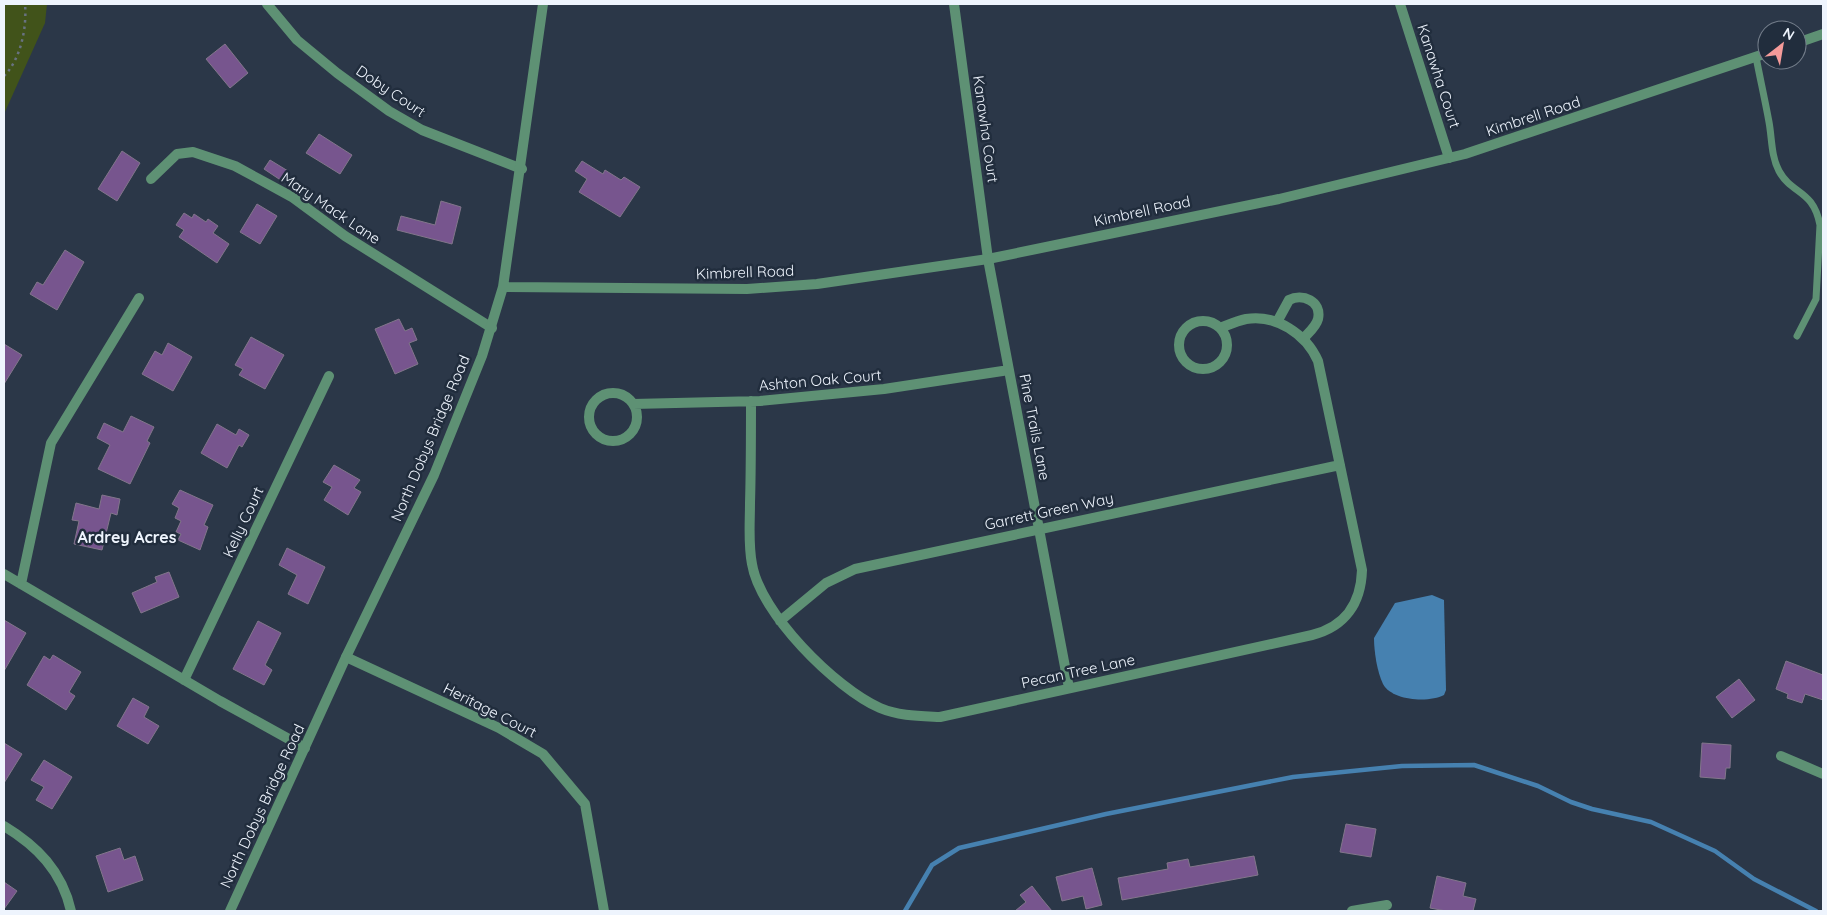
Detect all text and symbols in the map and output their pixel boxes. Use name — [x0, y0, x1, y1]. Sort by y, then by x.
north arrow — [1757, 20, 1807, 70]
street label: Kanawha Court — [1413, 22, 1465, 130]
text: N — [1780, 23, 1798, 44]
street label: Doby Court — [353, 61, 429, 121]
street label: Kanawha Court — [969, 74, 1003, 184]
street label: Kimbrell Road — [1483, 92, 1583, 140]
street label: Mary Mack Lane — [278, 168, 384, 248]
street label: Kimbrell Road — [1092, 191, 1192, 231]
street label: Kimbrell Road — [696, 261, 794, 283]
street label: North Dobys Bridge Road — [386, 352, 474, 524]
street label: Ashton Oak Court — [758, 365, 882, 395]
street label: Pine Trails Lane — [1015, 372, 1055, 482]
street label: Kelly Court — [218, 484, 268, 560]
street label: Garrett Green Way — [983, 488, 1115, 534]
district label: Ardrey Acres — [78, 527, 177, 547]
street label: Pecan Tree Lane — [1019, 650, 1137, 692]
street label: Heritage Court — [440, 678, 540, 742]
street label: North Dobys Bridge Road — [216, 721, 308, 891]

